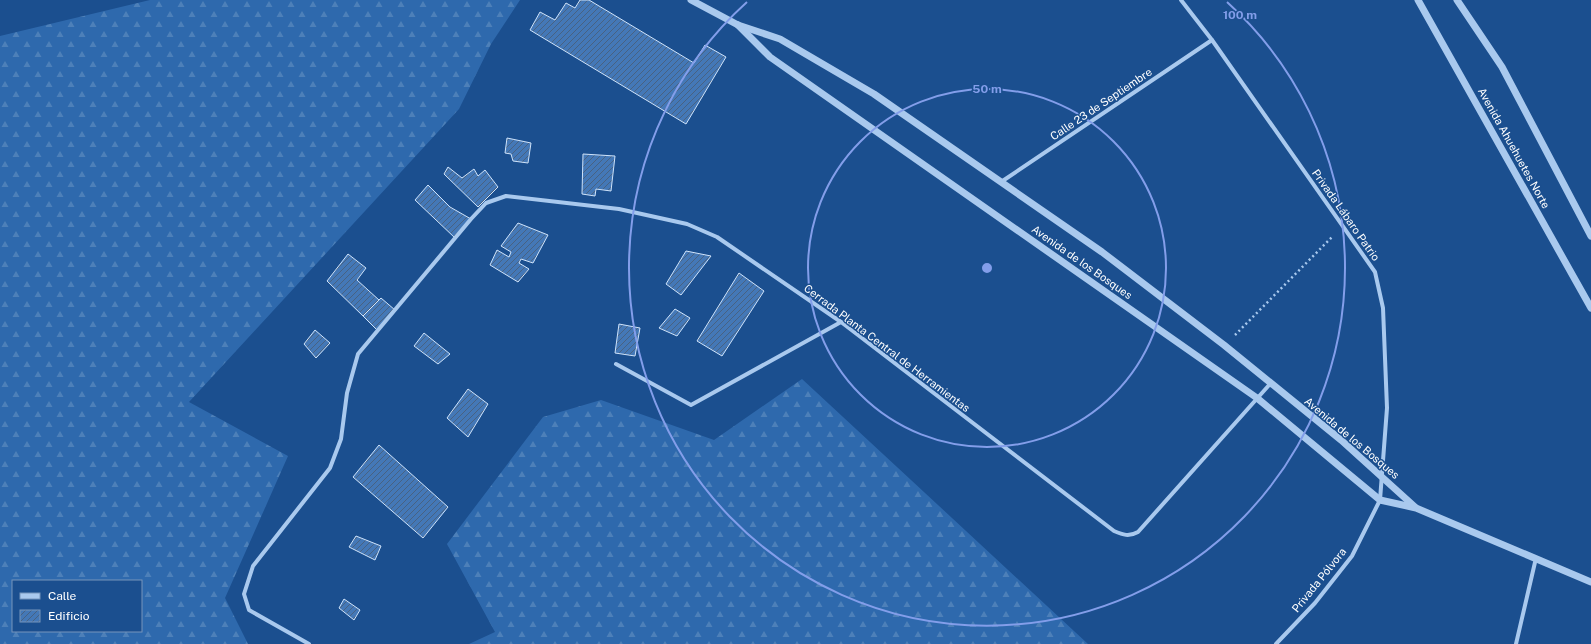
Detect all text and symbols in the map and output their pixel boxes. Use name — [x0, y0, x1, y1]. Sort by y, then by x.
text: 100 m — [1223, 8, 1257, 22]
street label: Calle 23 de Septiembre — [1048, 66, 1154, 142]
text: 50 m — [972, 82, 1002, 96]
street label: Avenida Ahuehuetes Norte — [1476, 86, 1552, 210]
street label: Privada Lábaro Patrio — [1310, 167, 1382, 263]
street label: Avenida de los Bosques — [1030, 223, 1135, 302]
centre of rings — [980, 261, 994, 275]
street label: Cerrada Planta Central de Herramientas — [802, 282, 972, 414]
street label: Avenida de los Bosques — [1302, 395, 1402, 481]
street label: Privada Pólvora — [1289, 546, 1349, 614]
legend — [12, 580, 142, 632]
text: Calle — [48, 589, 77, 603]
text: Edificio — [48, 609, 90, 623]

